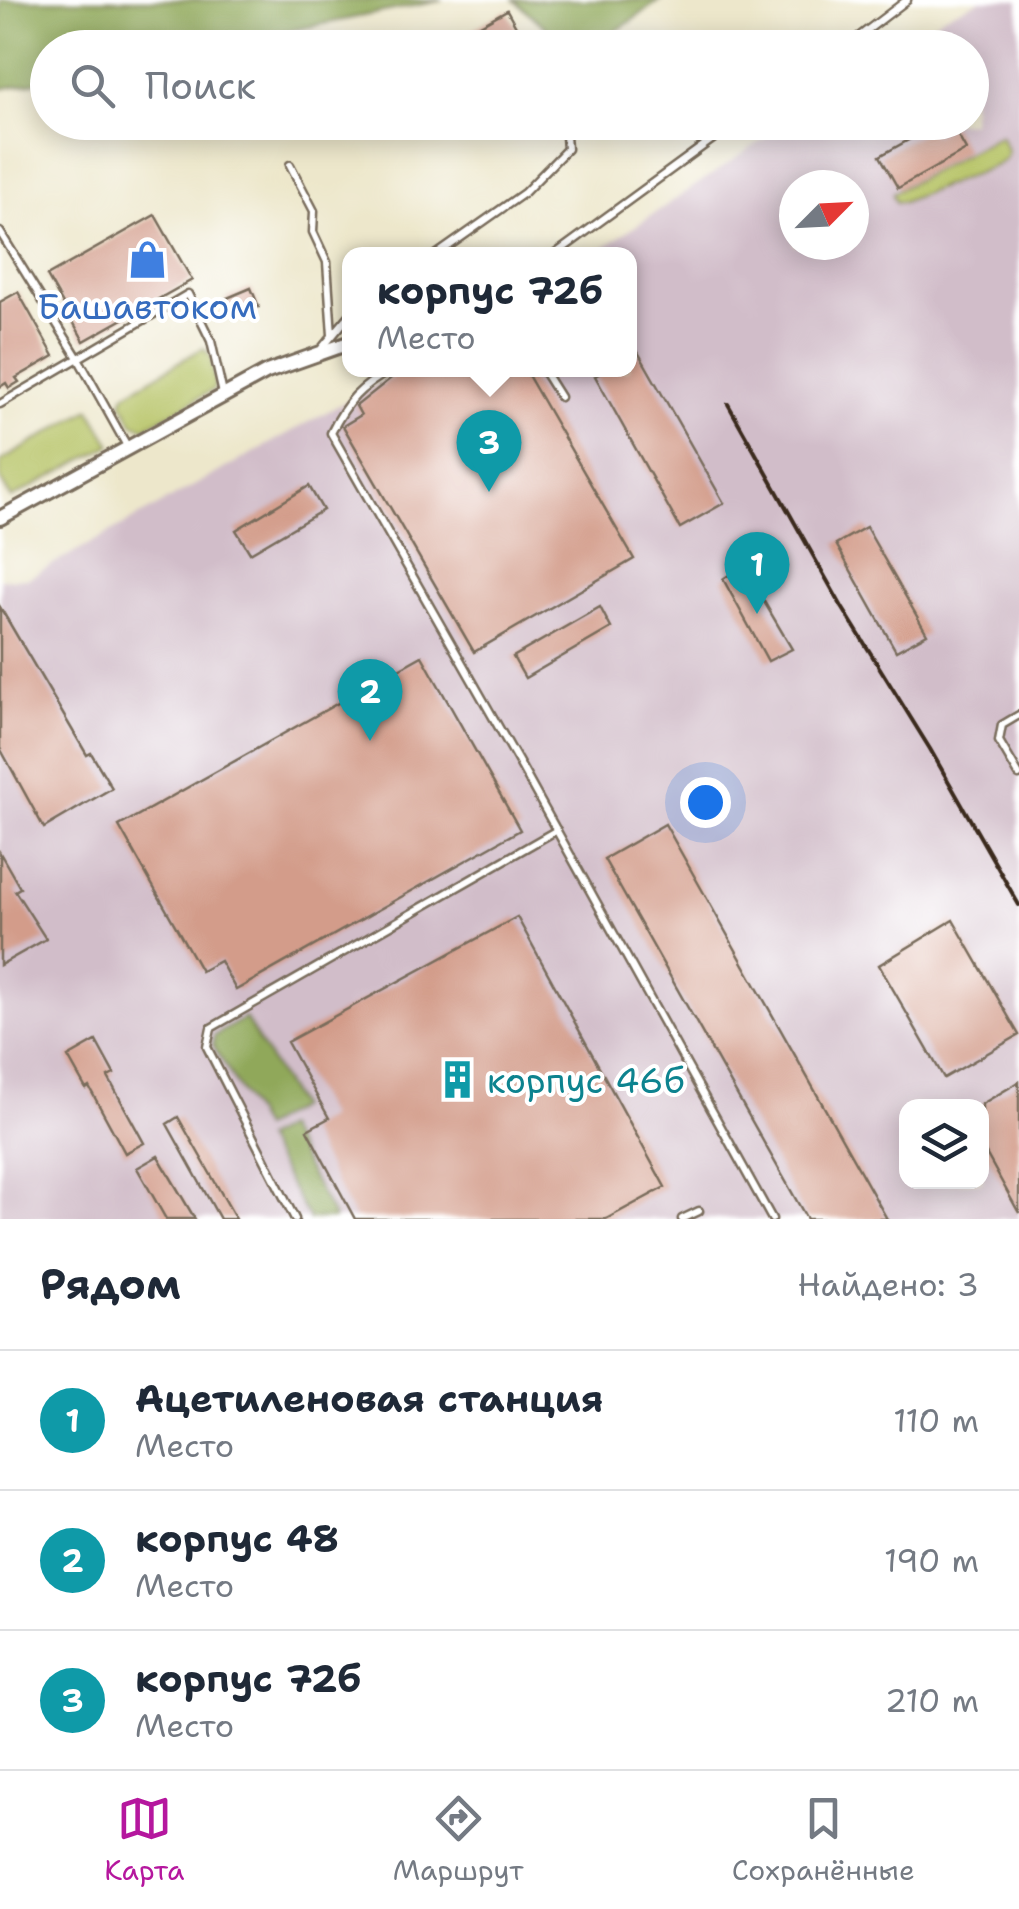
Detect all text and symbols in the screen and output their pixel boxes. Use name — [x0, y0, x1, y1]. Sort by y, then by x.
search box — [30, 30, 989, 140]
icon: search — [65, 58, 120, 113]
text: Поиск — [145, 60, 256, 111]
north arrow — [779, 170, 869, 260]
shop icon: Башавтоком — [126, 238, 168, 280]
popup — [342, 247, 637, 377]
text: корпус 72б — [377, 265, 602, 316]
place label: Башавтоком — [37, 283, 257, 330]
text: Место — [377, 316, 476, 359]
pin: 3 — [456, 410, 522, 492]
pin: 1 — [724, 532, 790, 614]
pin: 2 — [338, 658, 402, 741]
your location — [680, 777, 731, 828]
place label: корпус 46б — [487, 1057, 685, 1104]
building icon: корпус 46б — [436, 1059, 478, 1101]
map controls — [899, 1099, 989, 1189]
button: layers — [899, 1099, 989, 1189]
text: Рядом — [40, 1256, 181, 1312]
text: Найдено: 3 — [798, 1263, 979, 1306]
text: Ацетиленовая станция — [135, 1373, 603, 1424]
text: 1 — [65, 1399, 80, 1442]
text: 110 m — [893, 1399, 979, 1442]
text: Место — [135, 1424, 234, 1467]
text: корпус 48 — [135, 1513, 339, 1564]
text: 2 — [61, 1539, 84, 1582]
text: 190 m — [884, 1539, 979, 1582]
text: Место — [135, 1564, 234, 1607]
text: корпус 72б — [135, 1653, 361, 1704]
text: 3 — [61, 1679, 84, 1722]
text: 210 m — [885, 1679, 979, 1722]
text: Место — [135, 1704, 234, 1747]
tab: Карта — [104, 1791, 184, 1889]
tab: Маршрут — [393, 1791, 523, 1889]
tab: Сохранённые — [732, 1791, 915, 1889]

